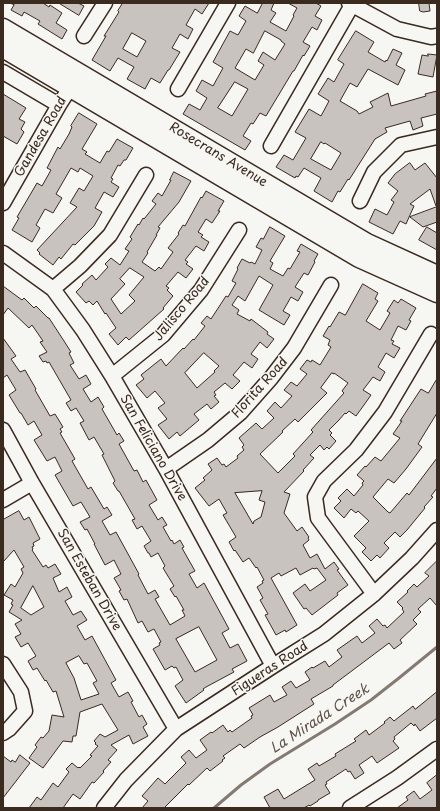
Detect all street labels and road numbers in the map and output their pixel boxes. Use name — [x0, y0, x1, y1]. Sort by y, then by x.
street label: Gandesa Road — [12, 94, 70, 180]
street label: Rosecrans Avenue — [166, 119, 270, 191]
street label: Jalisco Road — [151, 274, 213, 344]
street label: Florita Road — [229, 354, 291, 422]
street label: San Feliciano Drive — [116, 392, 190, 504]
street label: San Esteban Drive — [54, 526, 124, 634]
street label: Figueras Road — [229, 638, 311, 700]

